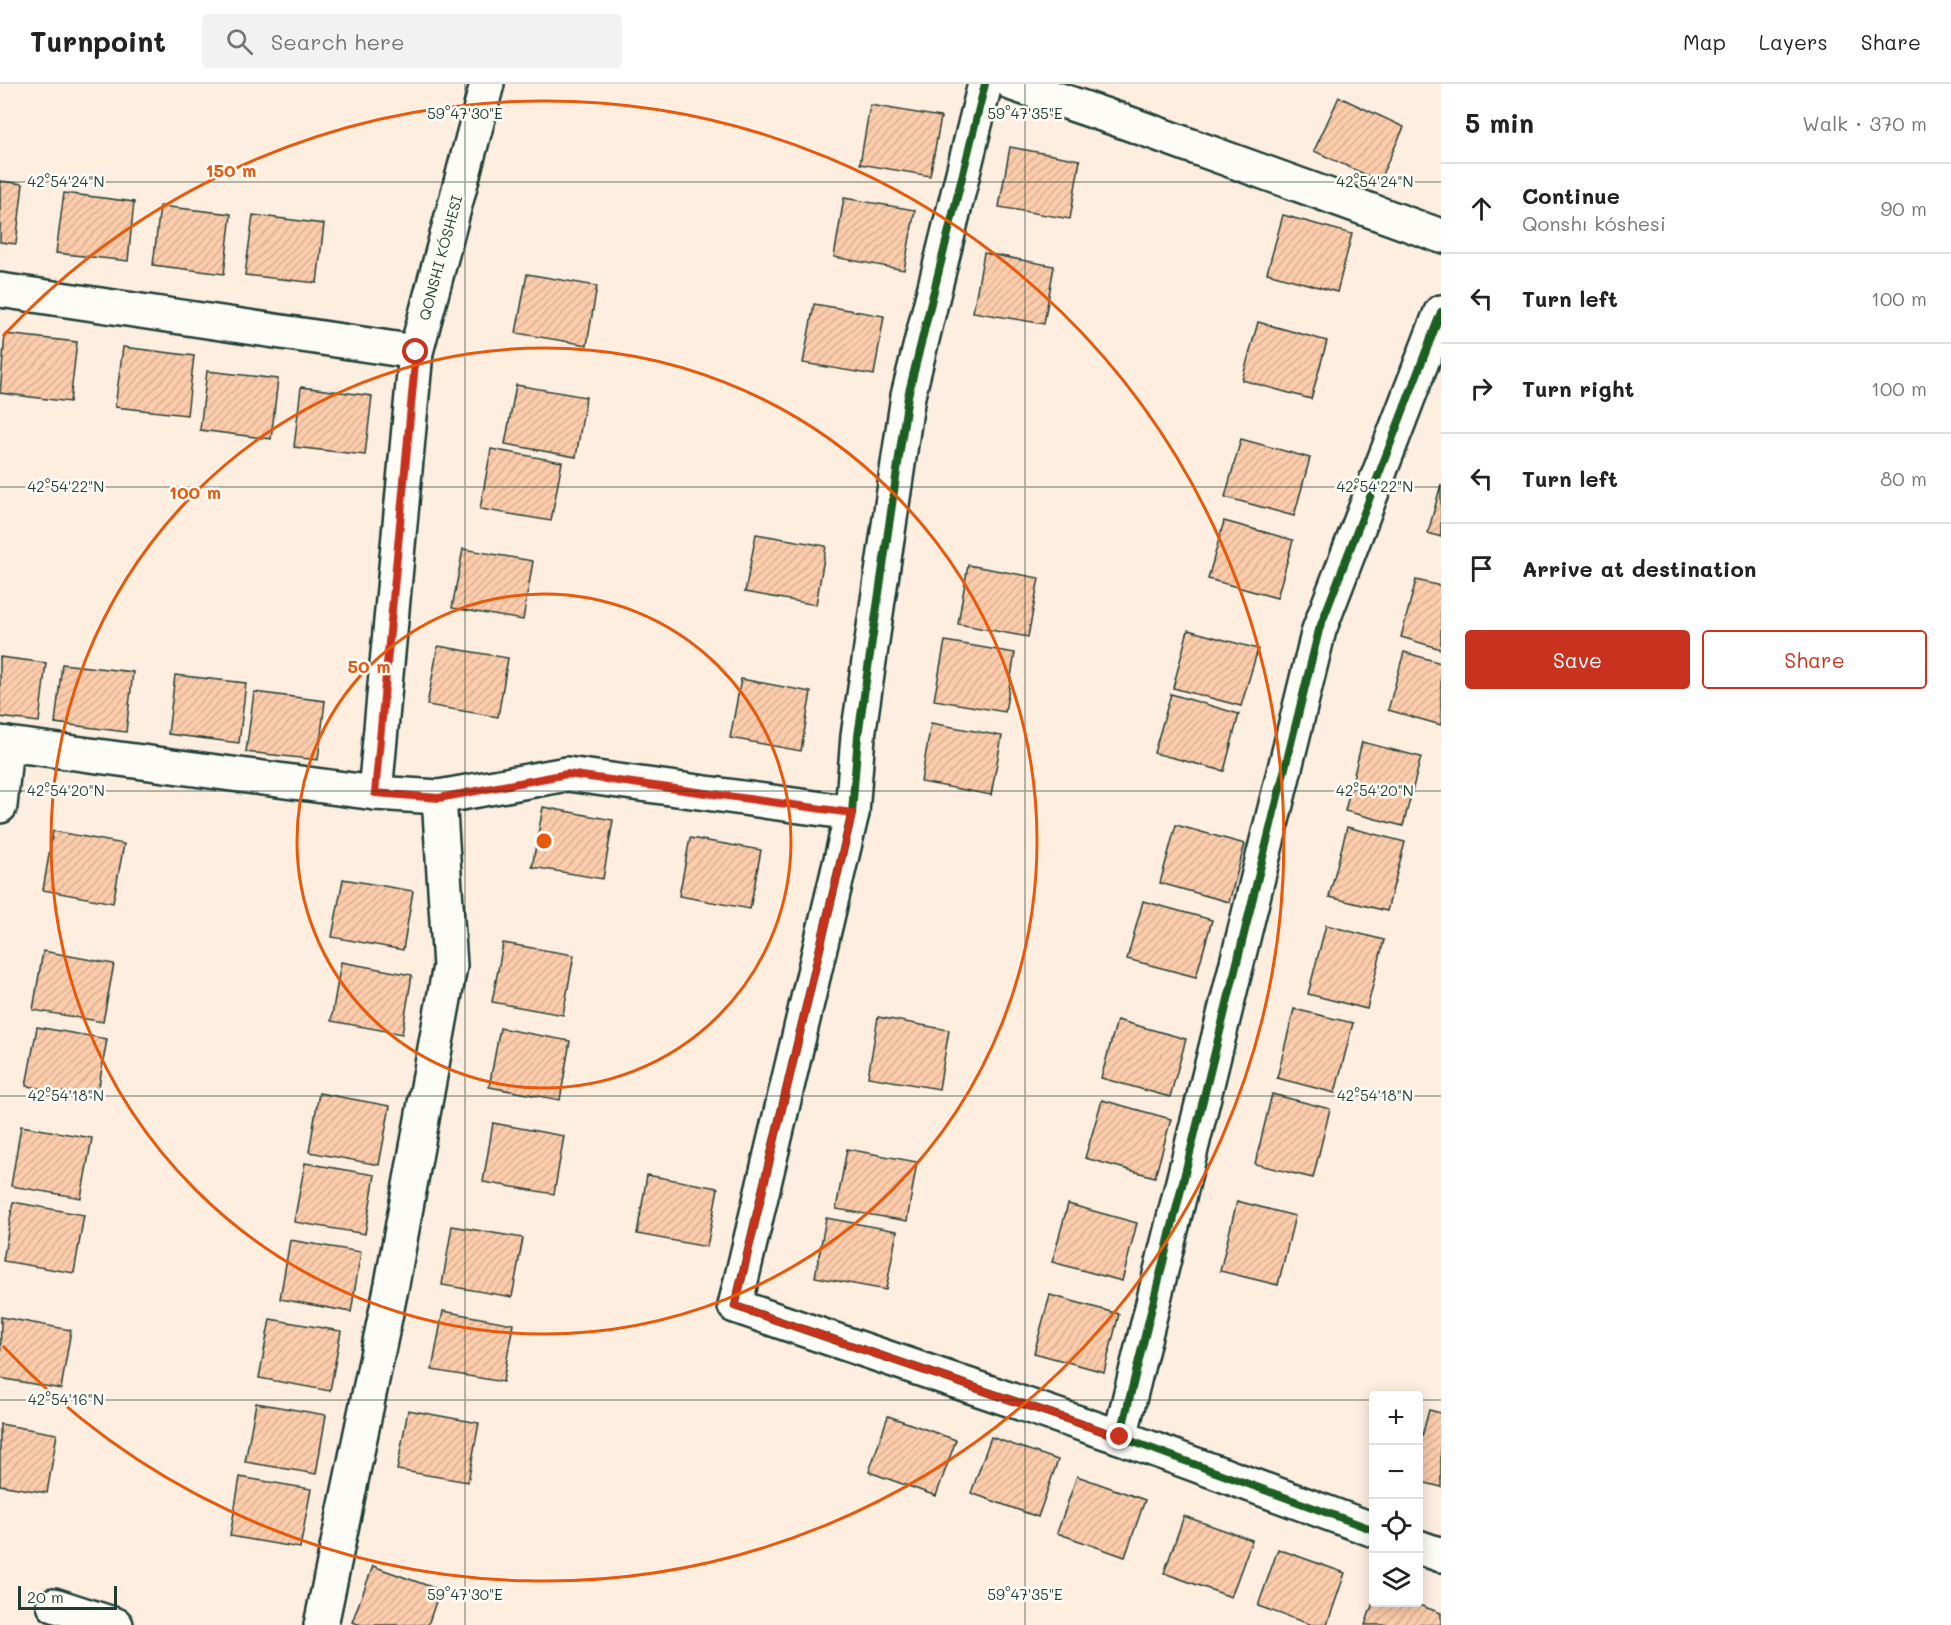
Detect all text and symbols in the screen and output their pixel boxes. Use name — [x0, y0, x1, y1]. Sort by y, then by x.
search box — [202, 14, 622, 68]
text: Turnpoint — [30, 23, 166, 59]
icon: search — [223, 25, 256, 58]
text: Search here — [271, 27, 405, 56]
text: Map — [1683, 28, 1726, 55]
text: Layers — [1759, 28, 1828, 55]
text: Share — [1861, 28, 1921, 55]
text: 59°47'30"E — [427, 103, 503, 123]
text: 59°47'35"E — [987, 103, 1063, 123]
text: 5 min — [1465, 106, 1534, 140]
text: Walk · 370 m — [1802, 110, 1927, 136]
text: 150 m — [206, 158, 256, 182]
text: 42°54'24"N — [27, 171, 105, 191]
text: 42°54'24"N — [1336, 171, 1414, 191]
text: Continue — [1522, 181, 1620, 210]
street label: QONSHI KÓSHESI — [414, 192, 466, 323]
icon: ahead — [1465, 192, 1498, 225]
text: 90 m — [1881, 195, 1927, 221]
text: Qonshı kóshesi — [1522, 210, 1666, 236]
icon: left — [1465, 282, 1498, 315]
text: Turn left — [1522, 284, 1618, 313]
text: 100 m — [1871, 285, 1927, 311]
route start — [402, 338, 428, 364]
icon: right — [1465, 372, 1498, 405]
text: Turn right — [1522, 374, 1634, 403]
text: 100 m — [1871, 375, 1927, 401]
icon: left — [1465, 462, 1498, 495]
text: Turn left — [1522, 464, 1618, 493]
text: 80 m — [1880, 465, 1927, 491]
text: 42°54'22"N — [28, 476, 104, 496]
text: 42°54'22"N — [1337, 476, 1413, 496]
text: 100 m — [169, 480, 221, 504]
icon: arrive — [1465, 552, 1498, 585]
text: Arrive at destination — [1522, 554, 1757, 583]
button: Save — [1465, 630, 1690, 689]
button: Share — [1702, 630, 1927, 689]
text: 50 m — [348, 654, 390, 678]
text: 42°54'20"N — [27, 780, 105, 800]
text: 42°54'20"N — [1336, 780, 1414, 800]
centre of rings — [534, 831, 554, 851]
text: 42°54'18"N — [28, 1085, 104, 1105]
text: 42°54'18"N — [1337, 1085, 1413, 1105]
text: 42°54'16"N — [28, 1389, 104, 1409]
map controls — [1369, 1391, 1423, 1607]
button: + — [1369, 1391, 1423, 1445]
route end — [1106, 1423, 1132, 1449]
button: − — [1369, 1445, 1423, 1499]
button: locate — [1369, 1499, 1423, 1553]
button: layers — [1369, 1553, 1423, 1607]
scale bar — [18, 1583, 117, 1610]
text: 59°47'30"E — [427, 1584, 503, 1604]
text: 59°47'35"E — [987, 1584, 1063, 1604]
text: 20 m — [27, 1586, 64, 1607]

